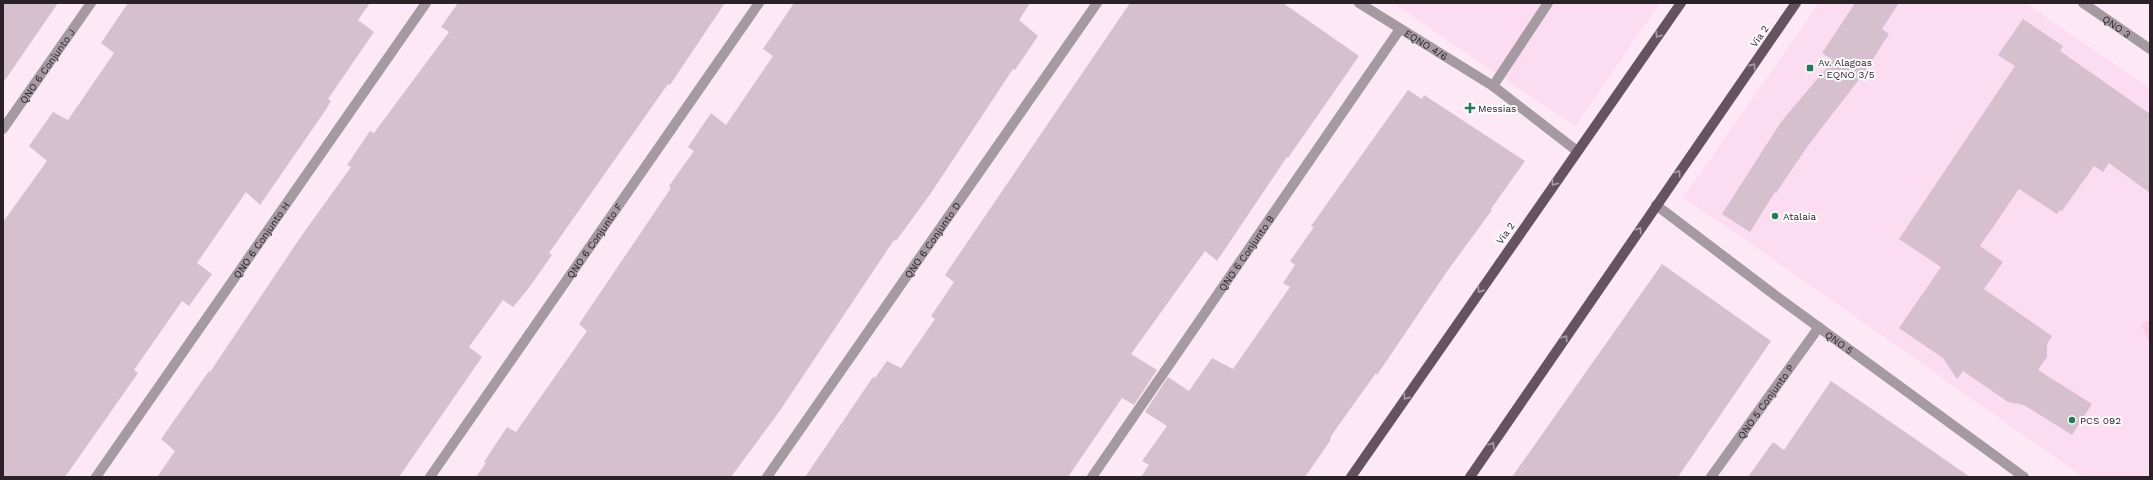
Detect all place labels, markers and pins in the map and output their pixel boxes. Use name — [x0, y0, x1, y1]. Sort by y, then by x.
place label: Av. Alagoas - EQNO 3/5 — [1818, 57, 1875, 80]
marker: Av. Alagoas - EQNO 3/5 — [1805, 63, 1815, 73]
marker: Messias — [1465, 103, 1475, 113]
place label: Messias — [1478, 103, 1516, 114]
marker: Atalaia — [1770, 211, 1780, 221]
place label: Atalaia — [1783, 211, 1816, 222]
marker: PCS 092 — [2067, 415, 2077, 425]
place label: PCS 092 — [2080, 415, 2121, 426]

